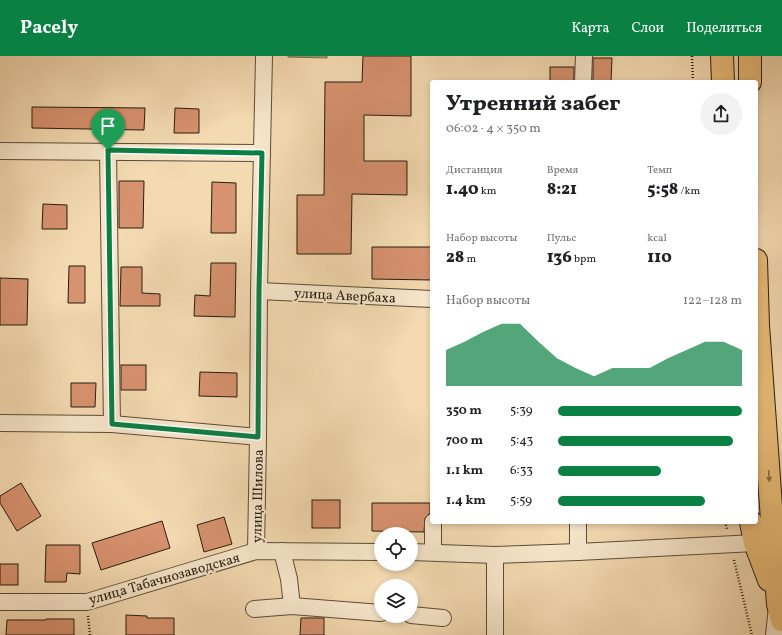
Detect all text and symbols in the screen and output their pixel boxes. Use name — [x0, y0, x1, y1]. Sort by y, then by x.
text: Pacely — [20, 15, 78, 41]
text: Карта — [571, 19, 609, 38]
text: Слои — [631, 19, 664, 38]
text: Поделиться — [686, 19, 762, 38]
text: Утренний забег — [446, 89, 620, 120]
button: share — [700, 93, 742, 135]
pin — [91, 109, 125, 150]
icon: arrive — [97, 115, 119, 137]
text: 06:02 · 4 × 350 m — [446, 120, 541, 138]
text: Дистанция — [446, 163, 503, 178]
text: Время — [547, 163, 578, 178]
text: Темп — [647, 163, 672, 178]
text: 1.40 — [446, 178, 479, 201]
text: 8:21 — [547, 178, 577, 201]
text: 5:58 — [647, 178, 678, 201]
text: km — [479, 184, 497, 199]
text: /km — [678, 184, 700, 199]
text: Набор высоты — [446, 231, 517, 246]
text: Пульс — [547, 231, 576, 246]
text: kcal — [647, 231, 667, 246]
text: 28 — [446, 246, 464, 269]
text: 136 — [547, 246, 572, 269]
text: 110 — [647, 246, 672, 269]
text: m — [464, 252, 476, 267]
text: bpm — [572, 252, 596, 267]
street label: улица Авербаха — [294, 284, 396, 309]
text: Набор высоты — [446, 292, 530, 310]
text: 122–128 m — [683, 292, 742, 310]
text: 350 m — [446, 402, 482, 420]
text: 5:39 — [510, 402, 532, 420]
text: 700 m — [446, 432, 483, 450]
text: 5:43 — [510, 432, 533, 450]
street label: улица Шилова — [248, 449, 269, 543]
text: 1.1 km — [446, 462, 483, 480]
text: 6:33 — [510, 462, 533, 480]
one-way arrow — [765, 469, 772, 482]
text: 1.4 km — [446, 492, 486, 510]
text: 5:59 — [510, 492, 532, 510]
map controls — [374, 527, 418, 623]
button: locate — [374, 527, 418, 571]
street label: улица Табачнозаводская — [87, 549, 242, 610]
button: layers — [374, 579, 418, 623]

